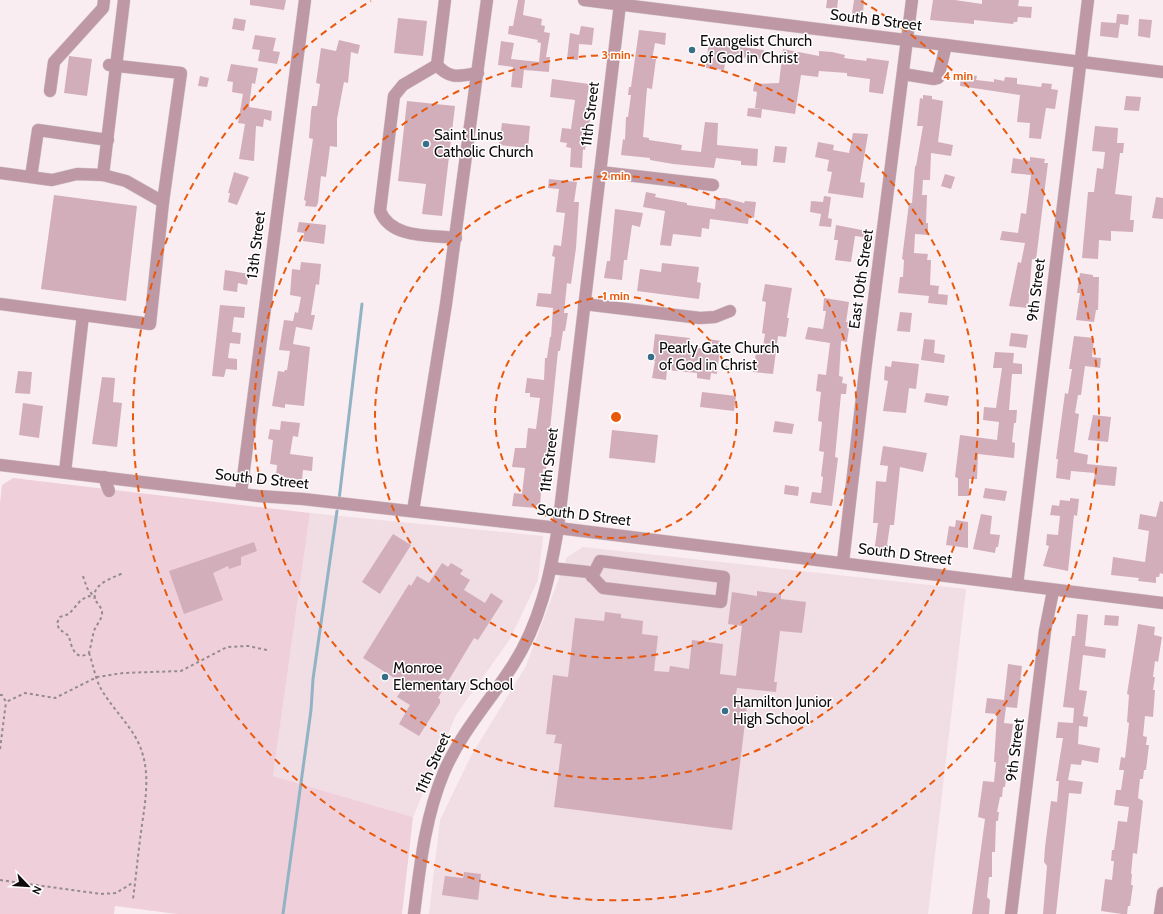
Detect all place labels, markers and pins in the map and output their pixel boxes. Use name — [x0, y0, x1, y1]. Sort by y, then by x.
place label: Evangelist Church of God in Christ — [700, 32, 812, 67]
marker: Evangelist Church of God in Christ — [687, 45, 697, 55]
place label: Saint Linus Catholic Church — [434, 126, 533, 161]
marker: Saint Linus Catholic Church — [421, 139, 431, 149]
place label: Pearly Gate Church of God in Christ — [659, 339, 779, 374]
marker: Pearly Gate Church of God in Christ — [646, 352, 656, 362]
centre of rings — [609, 410, 623, 424]
place label: Monroe Elementary School — [393, 659, 514, 694]
marker: Monroe Elementary School — [380, 672, 390, 682]
place label: Hamilton Junior High School — [733, 693, 832, 728]
marker: Hamilton Junior High School — [720, 706, 730, 716]

